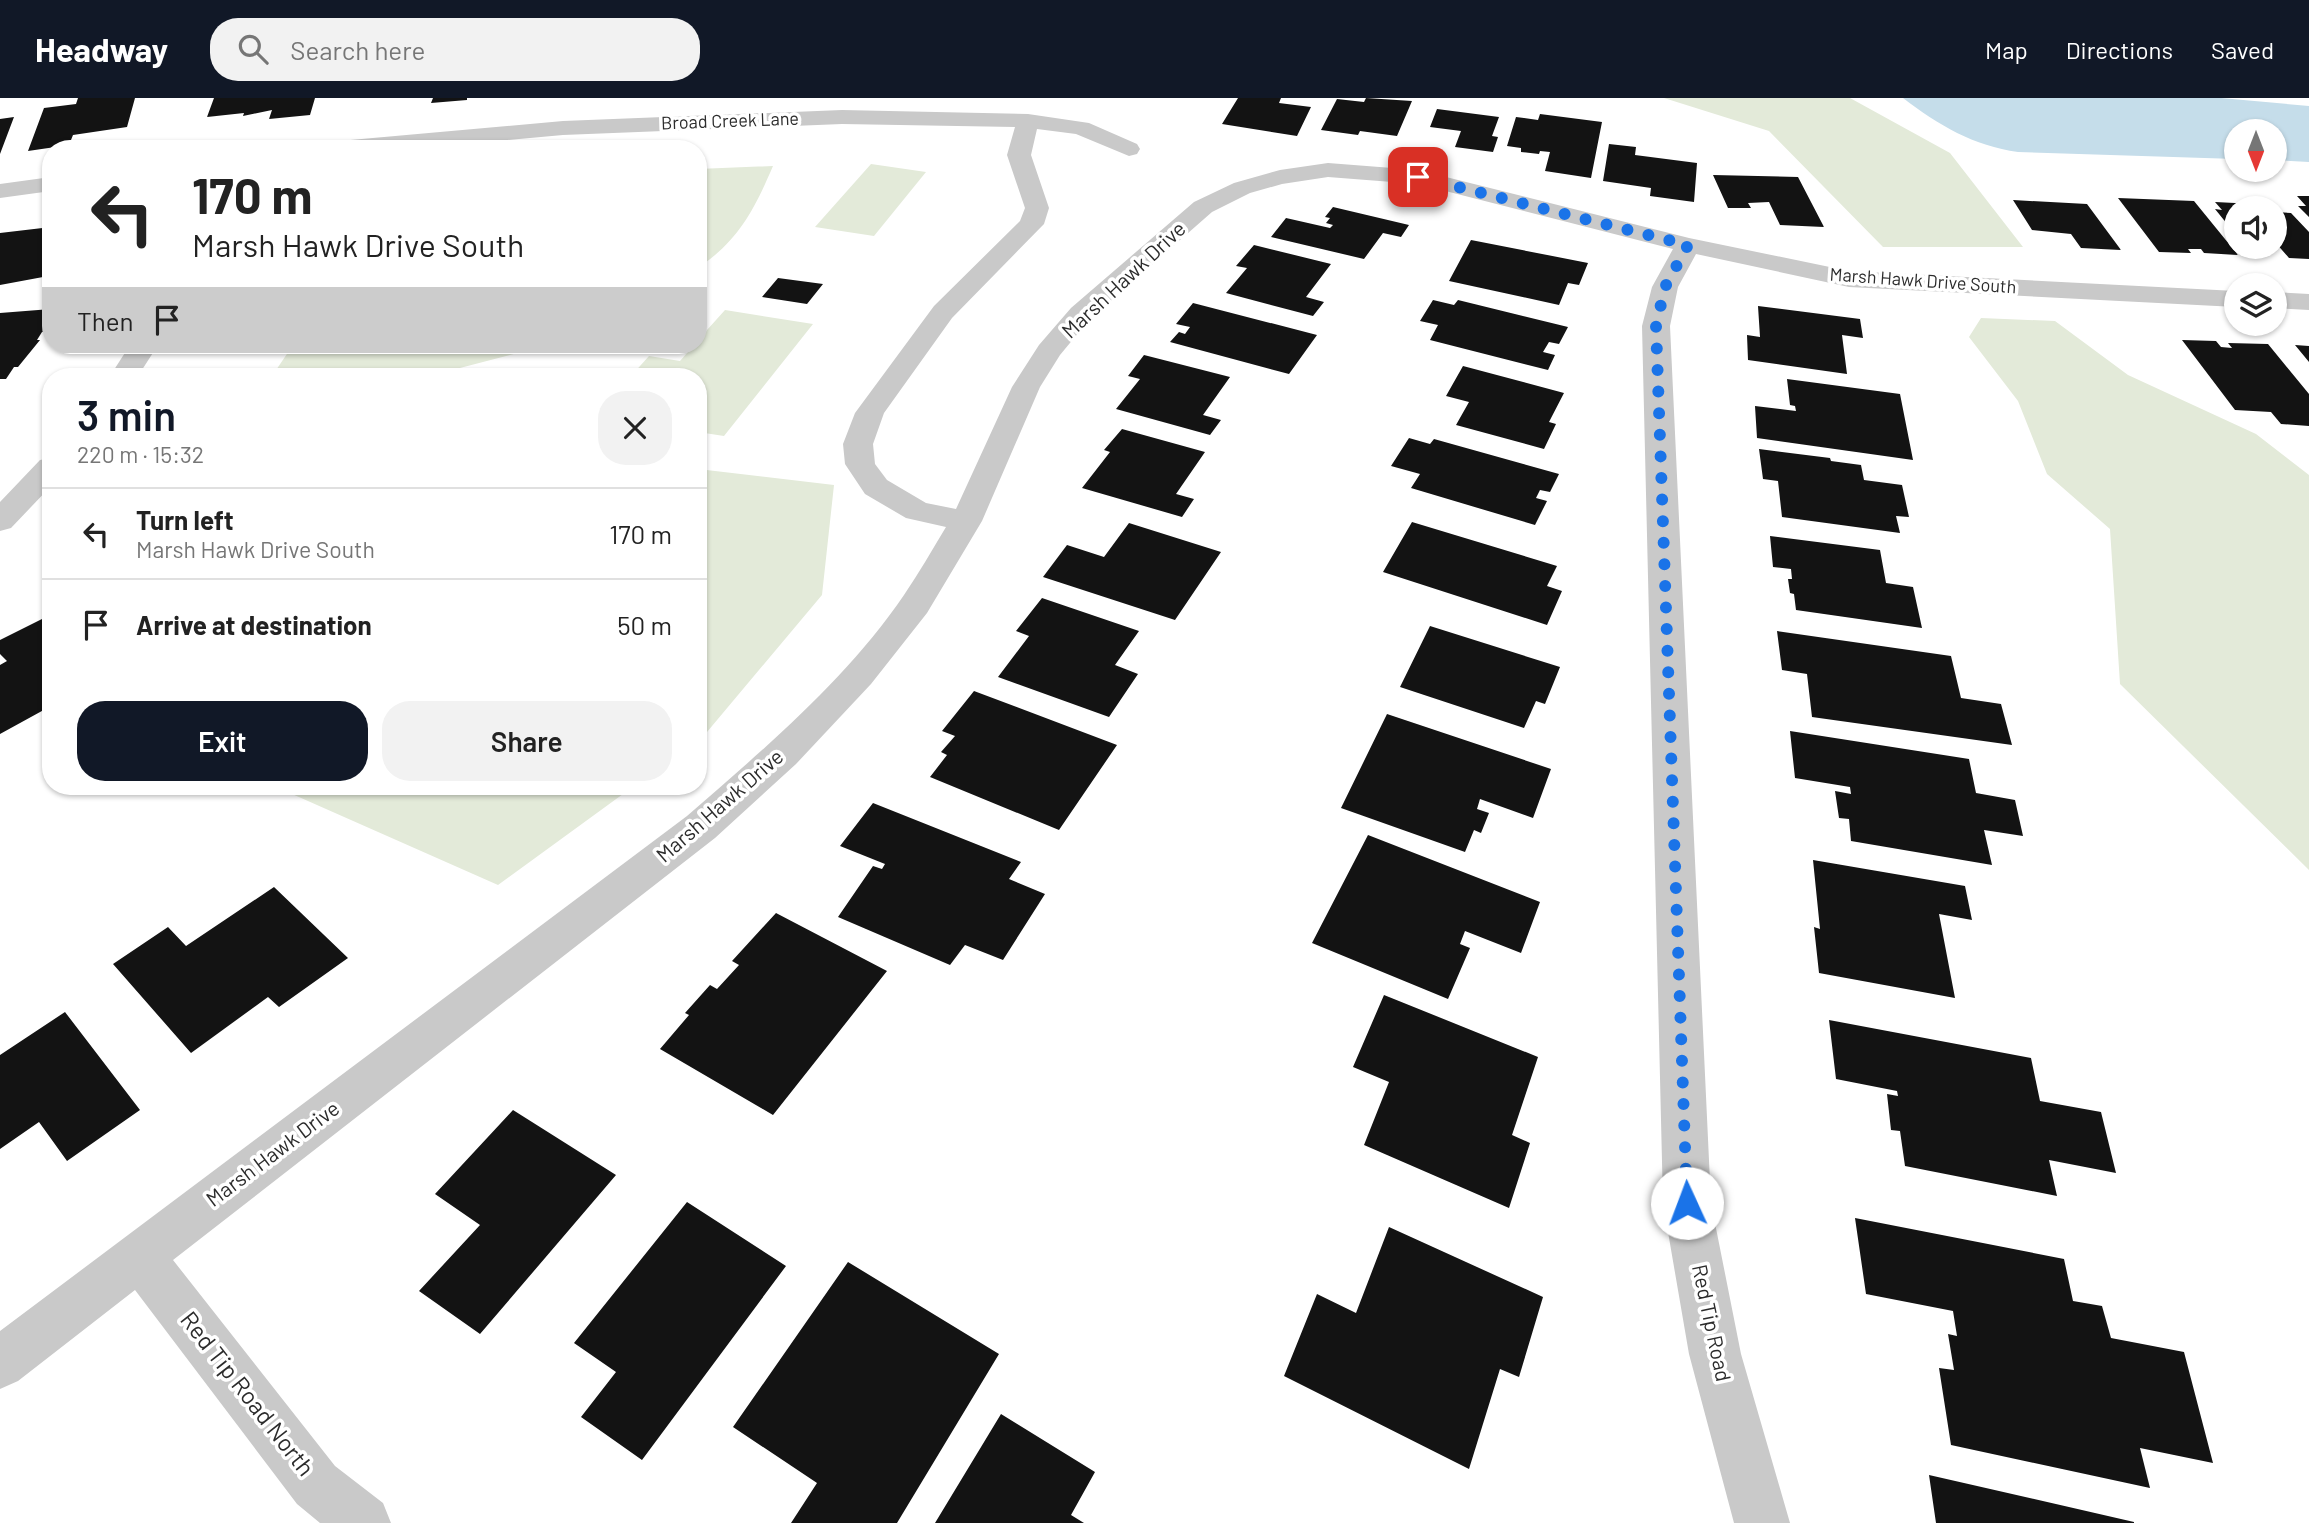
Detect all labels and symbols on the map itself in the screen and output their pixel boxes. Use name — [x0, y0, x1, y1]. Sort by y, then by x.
street label: Broad Creek Lane — [661, 107, 799, 133]
north arrow — [2224, 119, 2287, 182]
pin — [1388, 147, 1448, 207]
street label: Marsh Hawk Drive — [1056, 215, 1190, 343]
street label: Marsh Hawk Drive South — [1829, 263, 2017, 297]
street label: Marsh Hawk Drive — [650, 743, 788, 867]
street label: Marsh Hawk Drive — [201, 1095, 343, 1211]
position arrow — [1650, 1166, 1724, 1240]
street label: Red Tip Road — [1688, 1262, 1737, 1383]
street label: Red Tip Road North — [175, 1305, 321, 1481]

